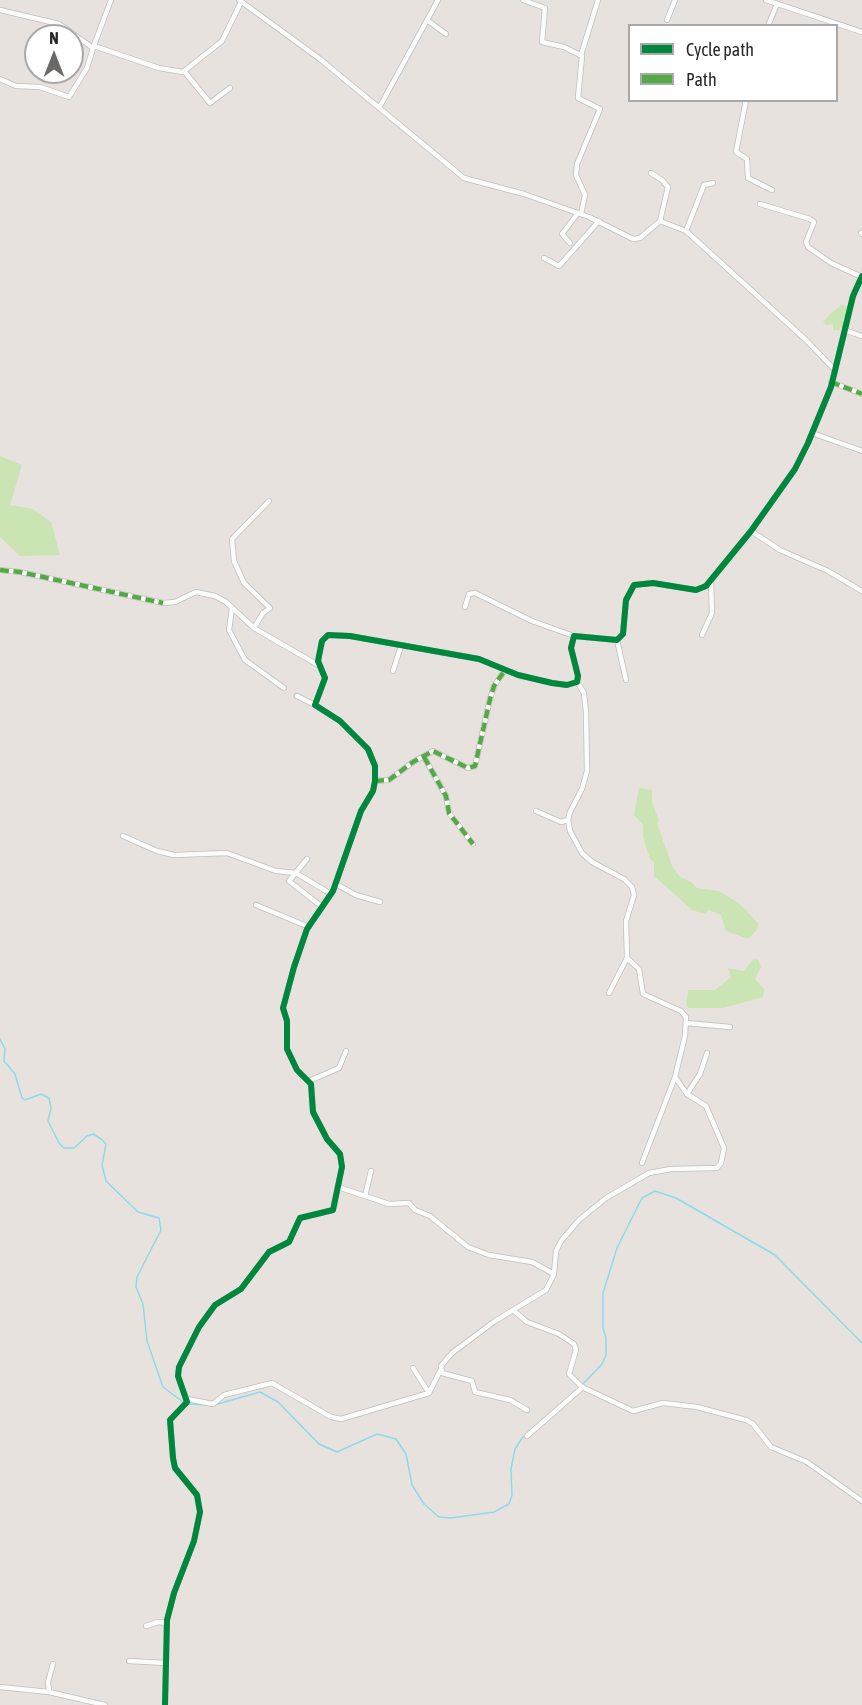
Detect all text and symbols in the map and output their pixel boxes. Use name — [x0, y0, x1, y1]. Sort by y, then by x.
north arrow — [24, 24, 84, 84]
legend — [628, 24, 838, 102]
text: N — [49, 29, 59, 47]
text: Cycle path — [686, 39, 754, 60]
text: Path — [686, 69, 717, 90]

